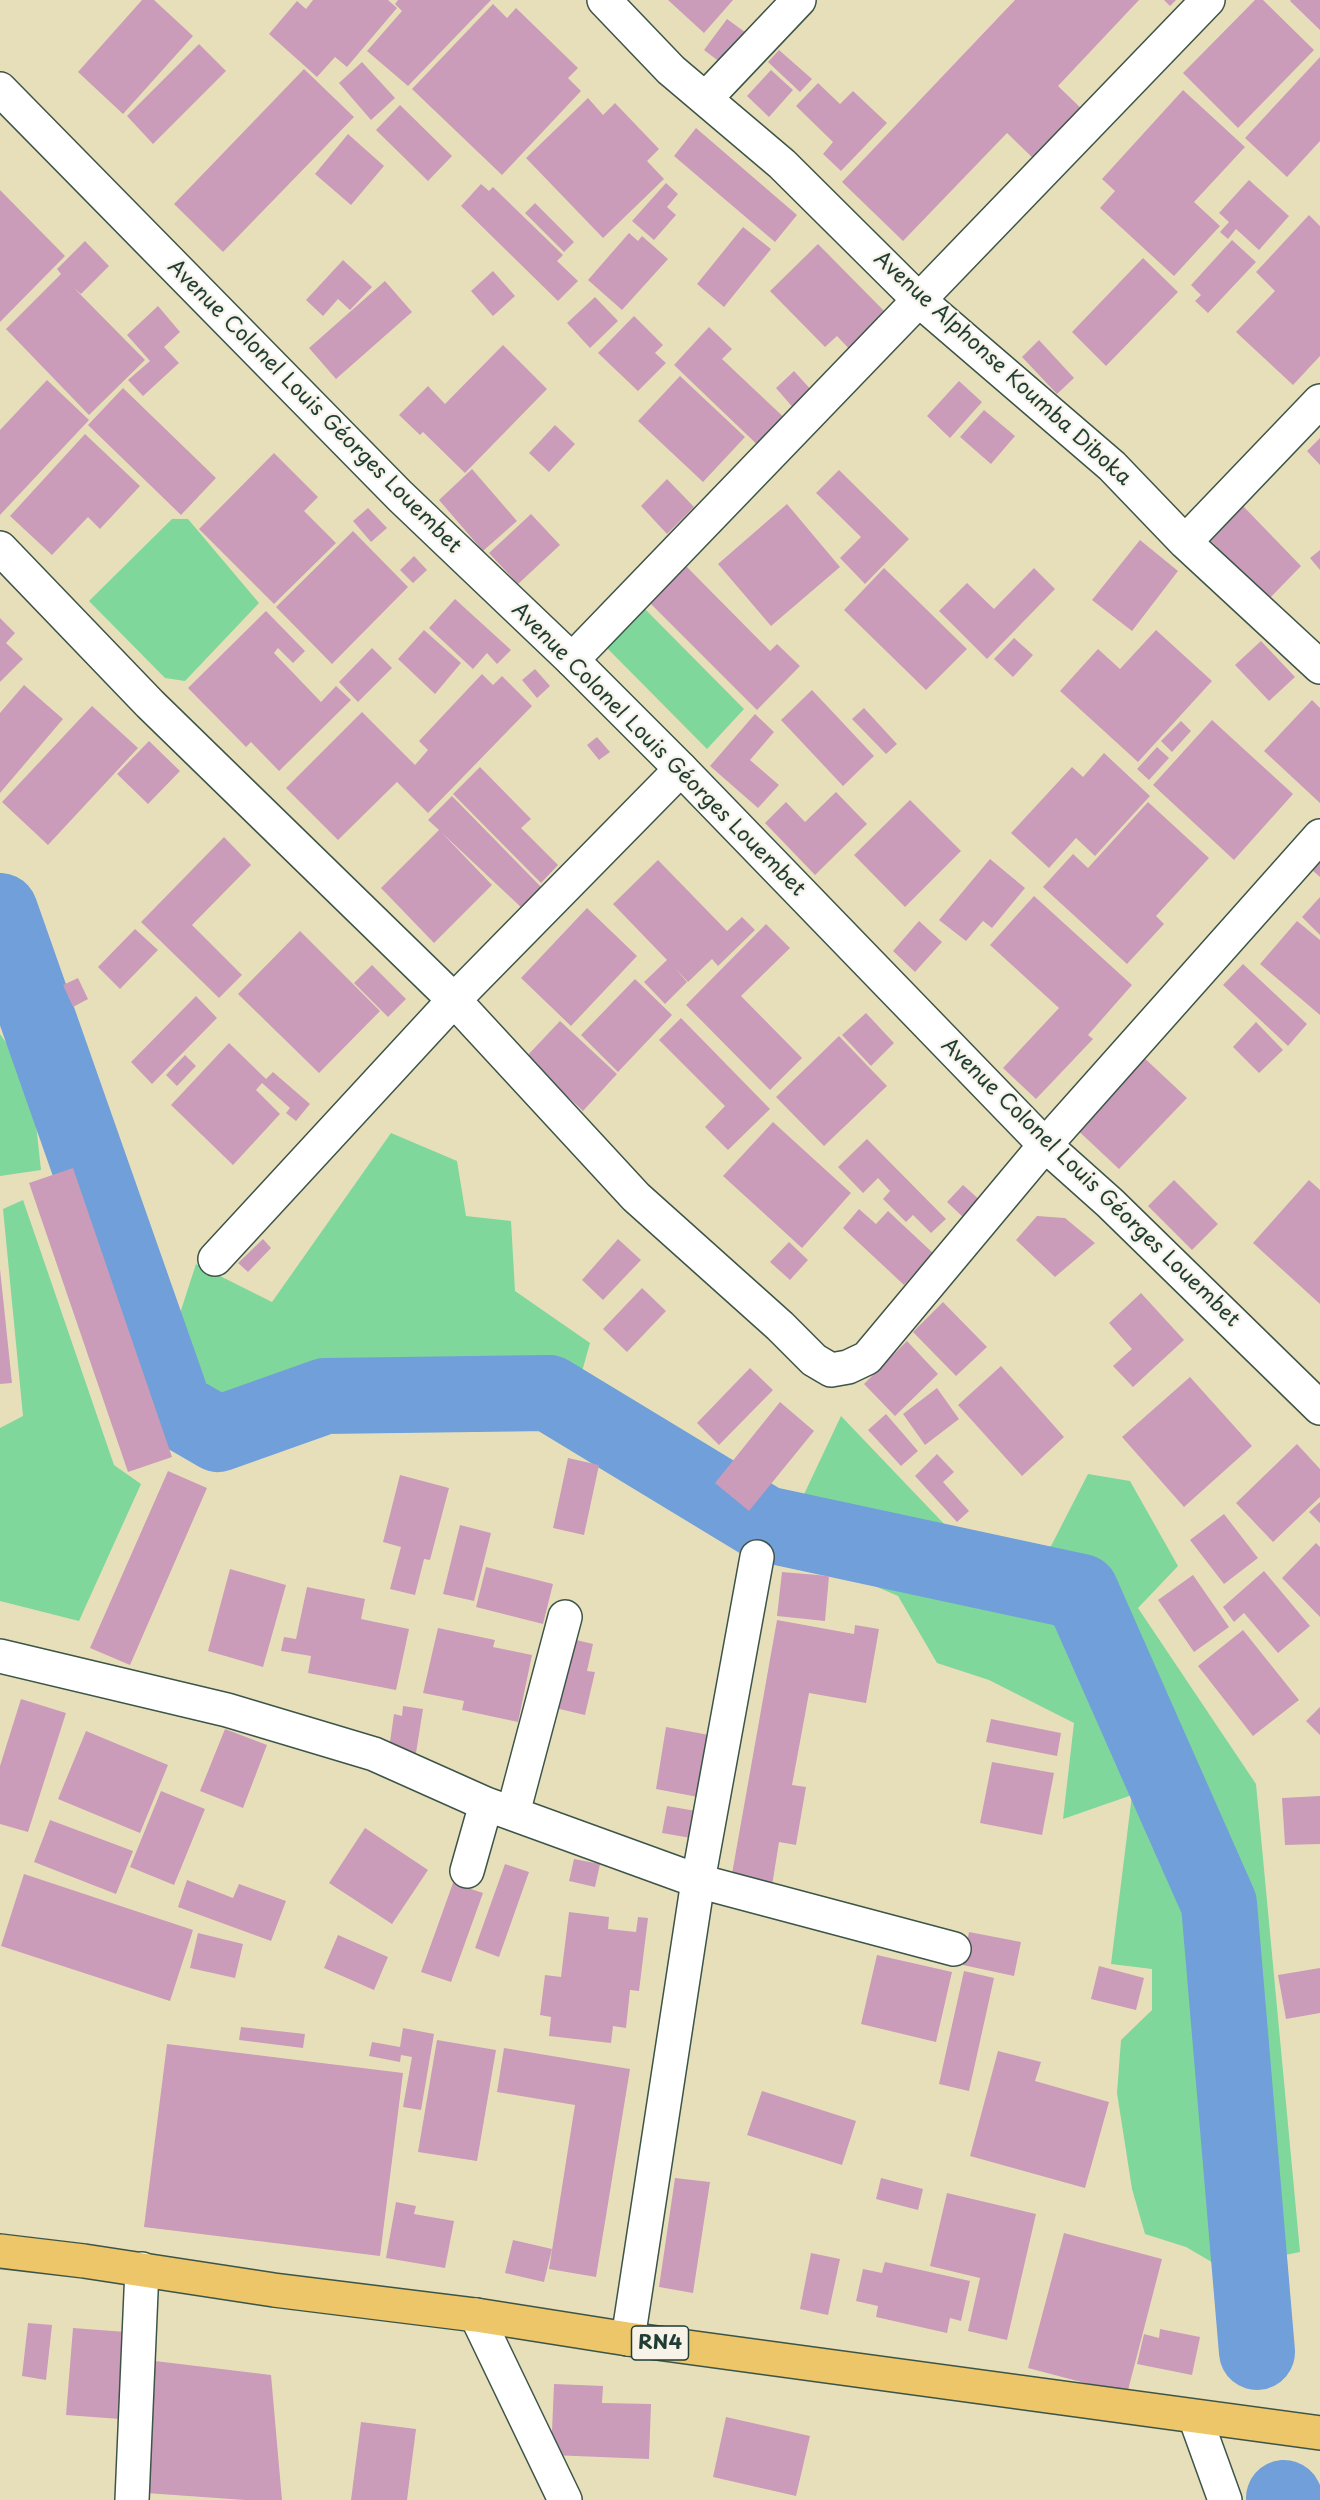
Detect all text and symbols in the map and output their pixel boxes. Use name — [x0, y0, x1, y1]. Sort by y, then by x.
street label: Avenue Alphonse Koumba Diboka — [868, 247, 1136, 491]
street label: Avenue Colonel Louis Géorges Louembet — [162, 255, 466, 559]
street label: Avenue Colonel Louis Géorges Louembet — [506, 598, 810, 902]
street label: Avenue Colonel Louis Géorges Louembet — [936, 1033, 1244, 1333]
road number: RN4 — [632, 2326, 688, 2360]

